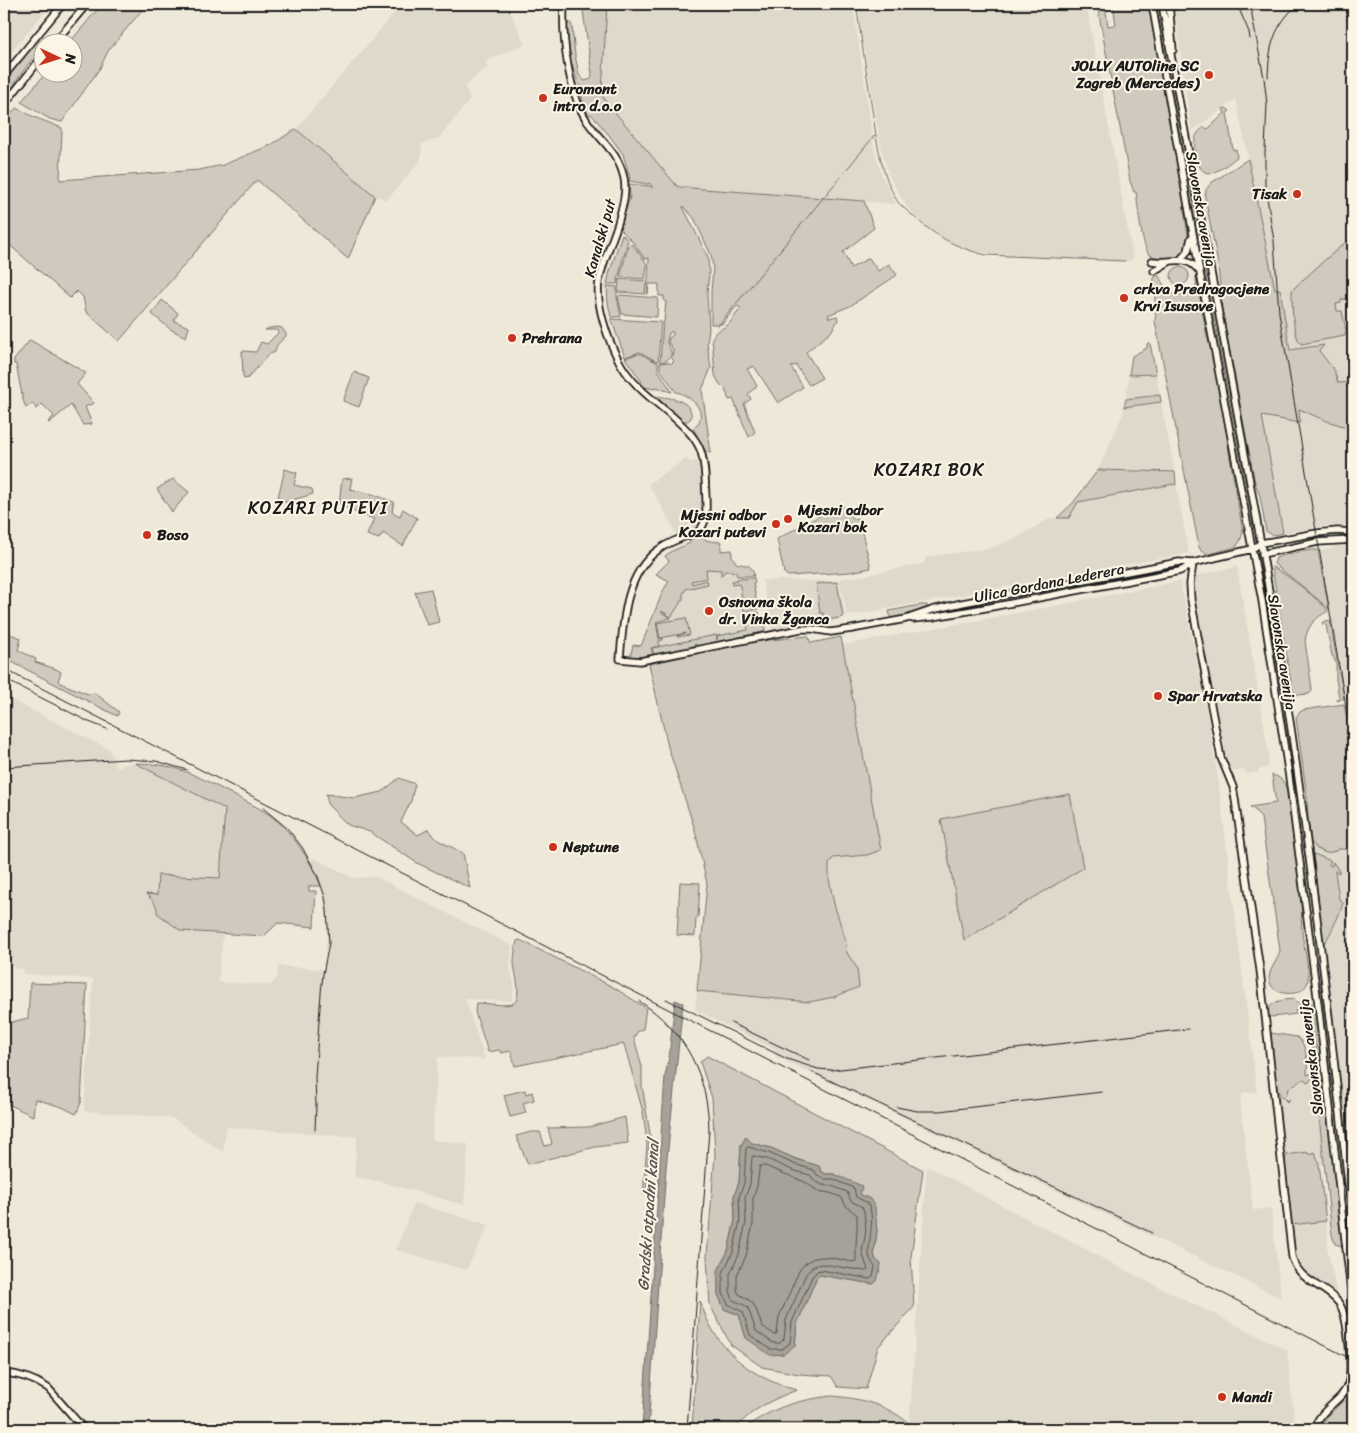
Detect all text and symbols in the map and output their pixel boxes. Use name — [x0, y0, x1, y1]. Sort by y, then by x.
north arrow — [32, 32, 82, 82]
text: N — [58, 52, 83, 65]
place label: JOLLY AUTOline SC Zagreb (Mercedes) — [1071, 53, 1201, 96]
marker: JOLLY AUTOline SC Zagreb (Mercedes) — [1203, 69, 1215, 81]
place label: Euromont intro d.o.o — [553, 76, 622, 119]
marker: Euromont intro d.o.o — [537, 92, 549, 104]
street label: Slavonska avenija — [1178, 149, 1224, 269]
place label: Tisak — [1252, 181, 1288, 207]
marker: Tisak — [1291, 188, 1303, 200]
street label: Kanalski put — [576, 195, 624, 280]
place label: crkva Predragocjene Krvi Isusove — [1133, 276, 1270, 319]
marker: crkva Predragocjene Krvi Isusove — [1118, 292, 1130, 304]
place label: Prehrana — [522, 325, 583, 351]
marker: Prehrana — [506, 332, 518, 344]
district label: KOZARI BOK — [874, 454, 984, 486]
district label: KOZARI PUTEVI — [248, 492, 389, 524]
place label: Mjesni odbor Kozari bok — [797, 497, 885, 540]
place label: Mjesni odbor Kozari putevi — [678, 502, 768, 545]
marker: Mjesni odbor Kozari bok — [782, 513, 794, 525]
marker: Mjesni odbor Kozari putevi — [770, 518, 782, 530]
place label: Boso — [157, 522, 189, 548]
marker: Boso — [141, 529, 153, 541]
street label: Ulica Gordana Lederera — [972, 556, 1127, 610]
place label: Osnovna škola dr. Vinka Žganca — [718, 589, 830, 632]
street label: Slavonska avenija — [1260, 592, 1304, 712]
marker: Osnovna škola dr. Vinka Žganca — [703, 605, 715, 617]
place label: Spar Hrvatska — [1167, 683, 1263, 709]
marker: Spar Hrvatska — [1152, 690, 1164, 702]
place label: Neptune — [562, 834, 620, 860]
marker: Neptune — [547, 841, 559, 853]
street label: Slavonska avenija — [1291, 997, 1331, 1117]
water label: Gradski otpadni kanal — [628, 1135, 668, 1292]
place label: Mandi — [1231, 1384, 1273, 1410]
marker: Mandi — [1216, 1391, 1228, 1403]

